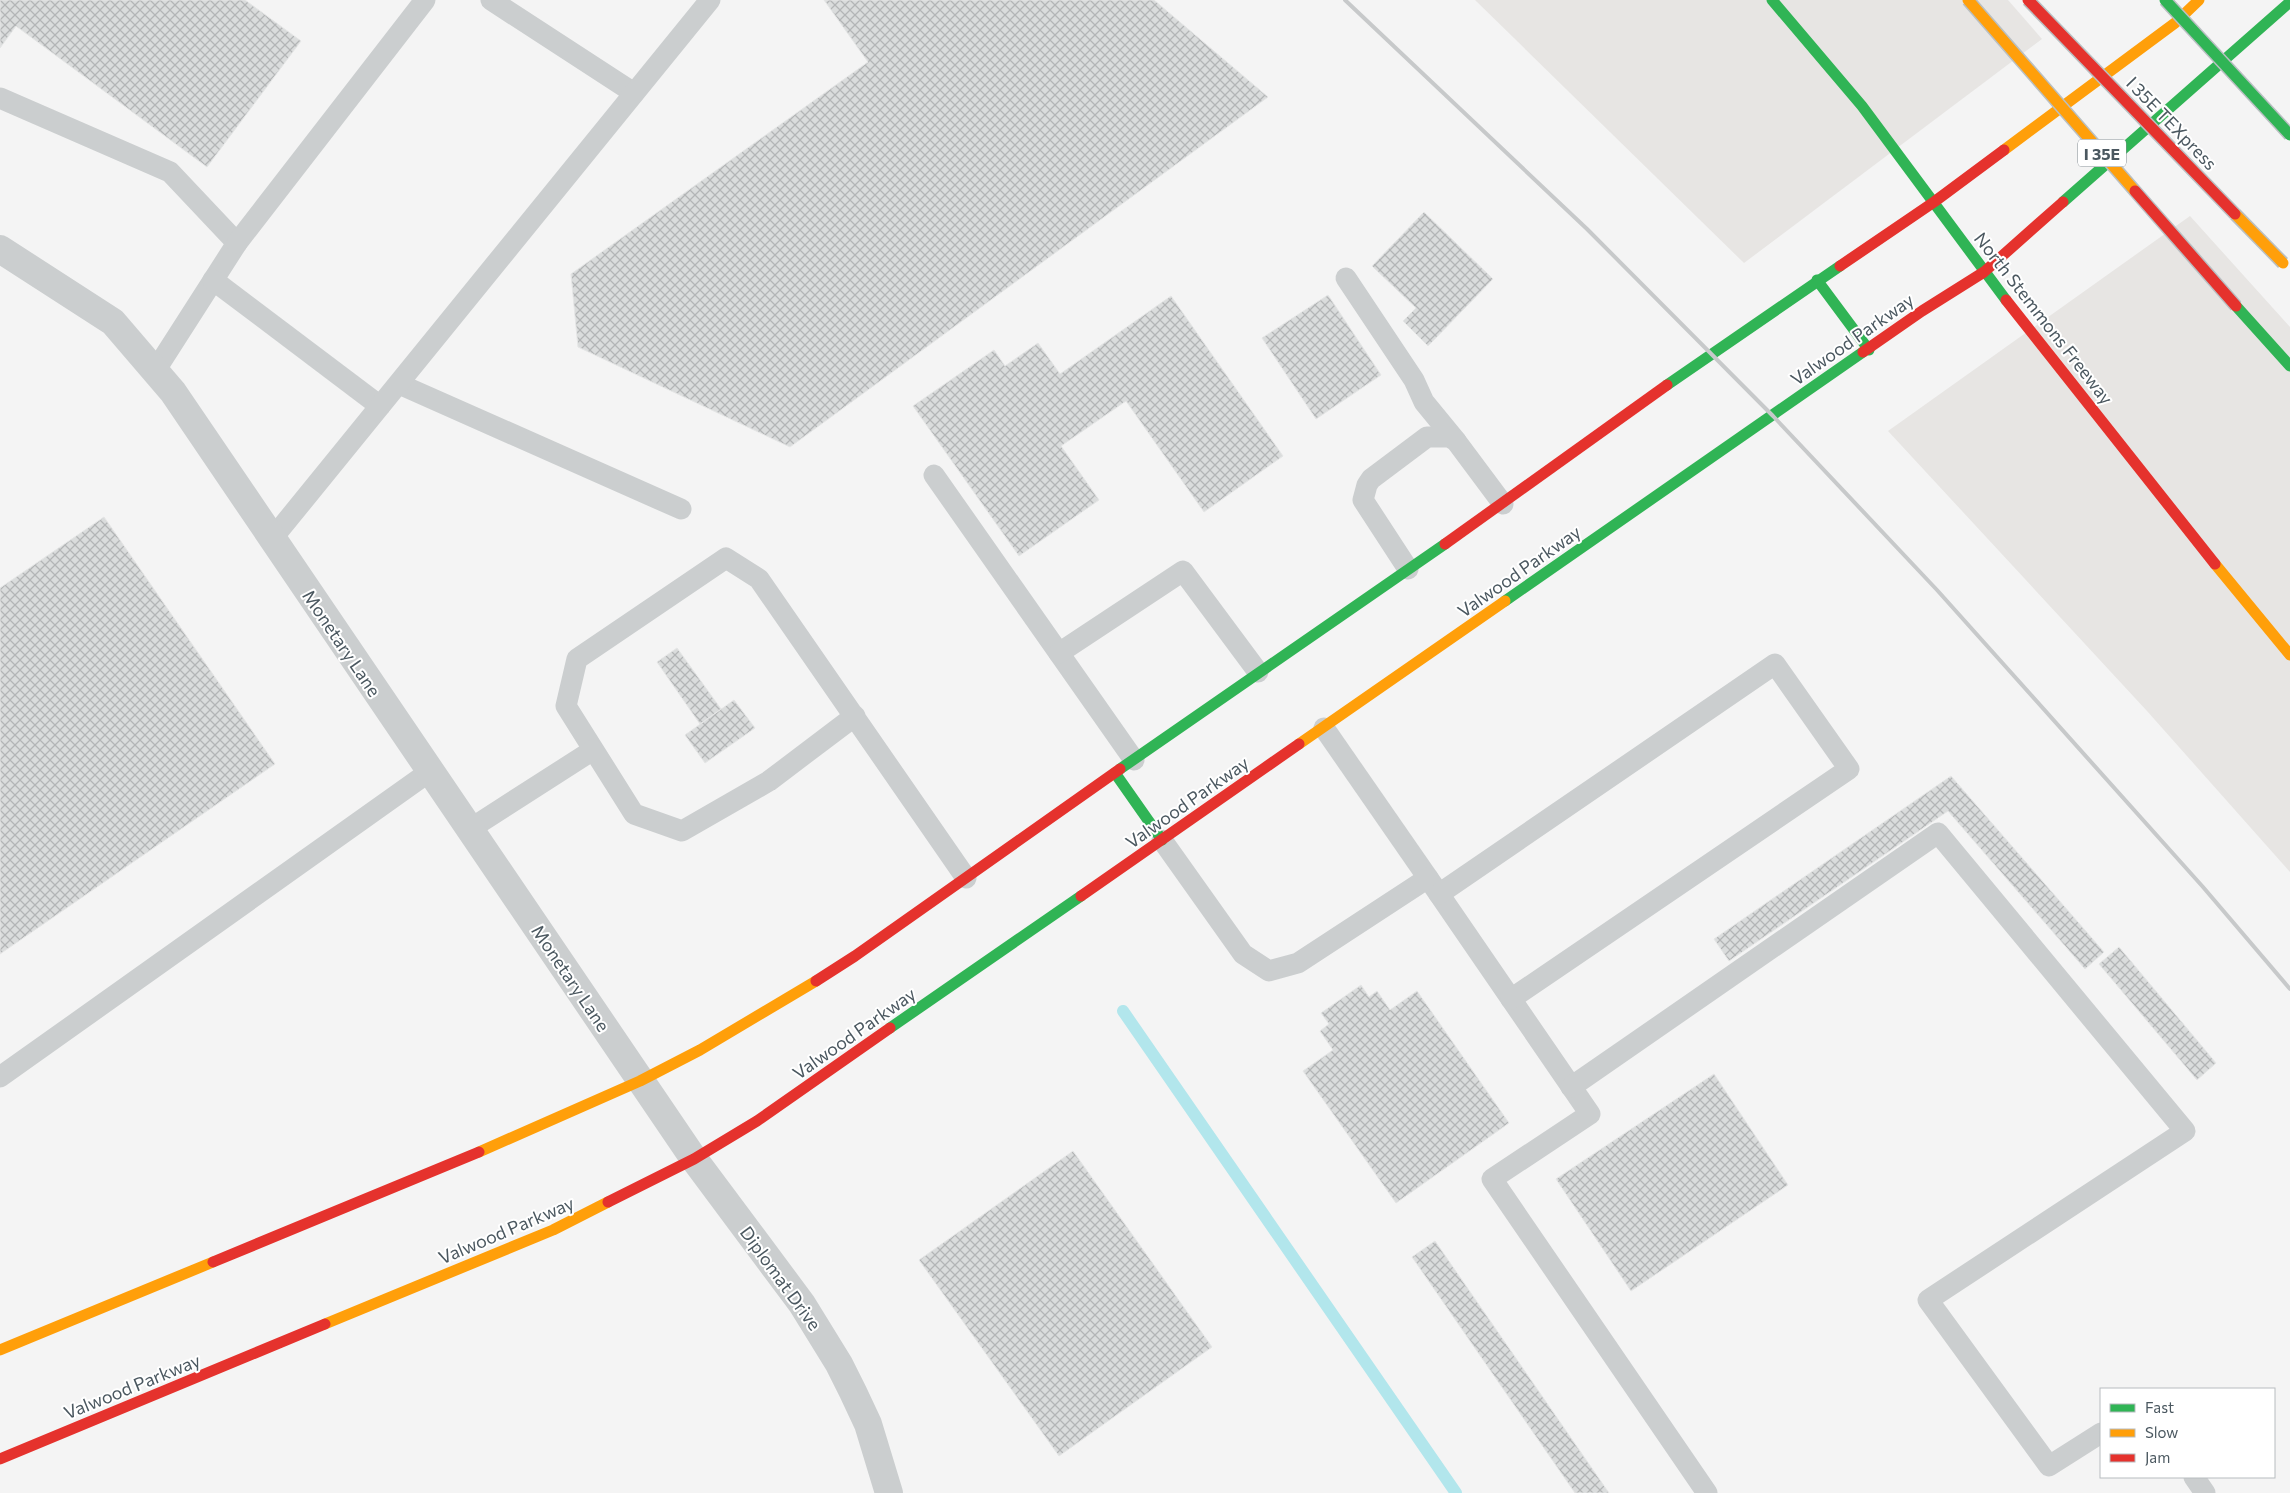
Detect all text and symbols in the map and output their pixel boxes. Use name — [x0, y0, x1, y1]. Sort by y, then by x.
street label: I 35E TEXpress — [2122, 72, 2222, 174]
road number: I 35E — [2078, 140, 2126, 167]
street label: North Stemmons Freeway — [1970, 228, 2118, 408]
street label: Valwood Parkway — [1786, 288, 1918, 390]
street label: Valwood Parkway — [1453, 520, 1585, 622]
street label: Monetary Lane — [298, 585, 386, 701]
street label: Valwood Parkway — [1121, 751, 1253, 853]
street label: Monetary Lane — [527, 920, 615, 1036]
street label: Valwood Parkway — [788, 982, 920, 1084]
street label: Valwood Parkway — [435, 1191, 577, 1269]
street label: Diplomat Drive — [736, 1222, 826, 1334]
street label: Valwood Parkway — [61, 1349, 203, 1423]
legend — [2100, 1388, 2275, 1478]
text: Fast — [2145, 1398, 2174, 1416]
text: Slow — [2145, 1423, 2178, 1441]
text: Jam — [2145, 1448, 2170, 1466]

